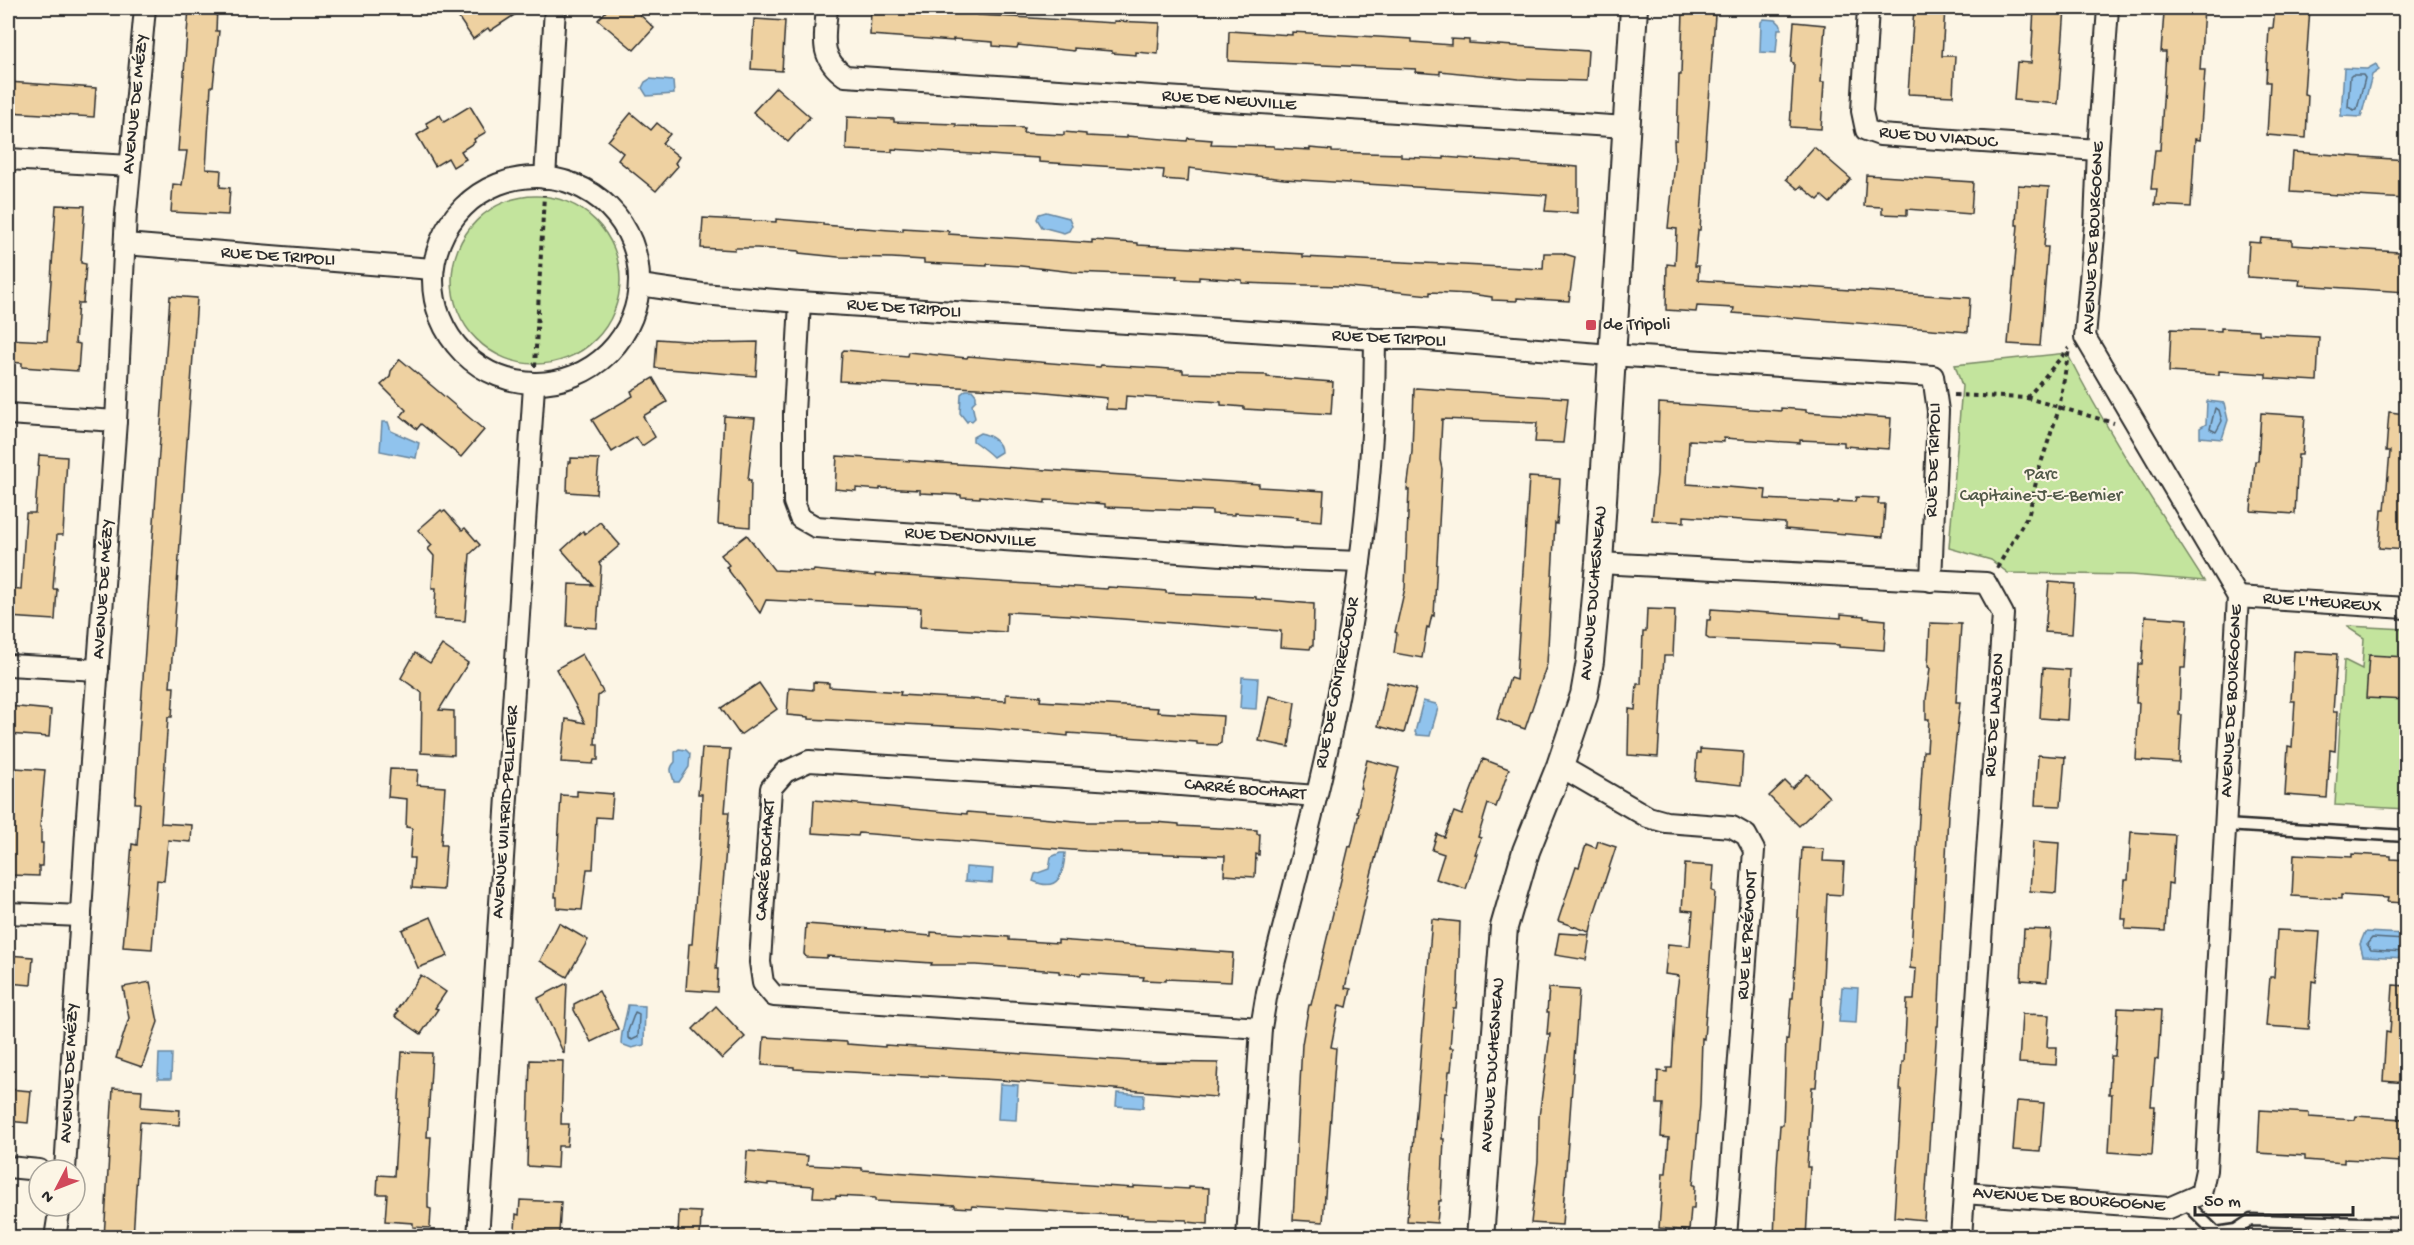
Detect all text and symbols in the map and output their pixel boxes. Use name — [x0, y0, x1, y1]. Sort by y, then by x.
street label: AVENUE DE MÉZY — [118, 33, 154, 175]
street label: RUE DE NEUVILLE — [1161, 86, 1298, 116]
street label: RUE DU VIADUC — [1878, 122, 1999, 154]
street label: AVENUE DE BOURGOGNE — [2078, 140, 2110, 335]
street label: RUE DE TRIPOLI — [220, 243, 336, 271]
street label: RUE DE TRIPOLI — [846, 295, 962, 323]
place label: de Tripoli — [1603, 315, 1670, 336]
marker: de Tripoli — [1584, 318, 1598, 332]
street label: RUE DE TRIPOLI — [1331, 326, 1447, 352]
street label: RUE DE TRIPOLI — [1922, 402, 1946, 518]
park label: Parc Capitaine-J-E-Bernier — [1960, 465, 2124, 507]
street label: AVENUE DUCHESNEAU — [1576, 505, 1612, 681]
street label: AVENUE DE MÉZY — [89, 518, 119, 660]
street label: RUE DENONVILLE — [904, 523, 1037, 553]
street label: RUE L'HEUREUX — [2262, 588, 2383, 618]
street label: RUE DE CONTRECOEUR — [1311, 595, 1365, 770]
street label: AVENUE DE BOURGOGNE — [2216, 603, 2248, 798]
street label: RUE DE LAUZON — [1980, 652, 2010, 778]
street label: AVENUE WILFRID-PELLETIER — [488, 704, 524, 919]
street label: CARRÉ BOCHART — [1183, 774, 1308, 806]
street label: CARRÉ BOCHART — [751, 797, 781, 921]
street label: RUE LE PRÉMONT — [1733, 868, 1763, 1001]
street label: AVENUE DUCHESNEAU — [1476, 977, 1510, 1153]
street label: AVENUE DE MÉZY — [56, 1002, 84, 1144]
north arrow — [27, 1158, 87, 1218]
scale bar — [2195, 1179, 2352, 1217]
street label: AVENUE DE BOURGOGNE — [1972, 1183, 2167, 1217]
text: N — [38, 1185, 59, 1206]
text: 50 m — [2204, 1192, 2241, 1213]

